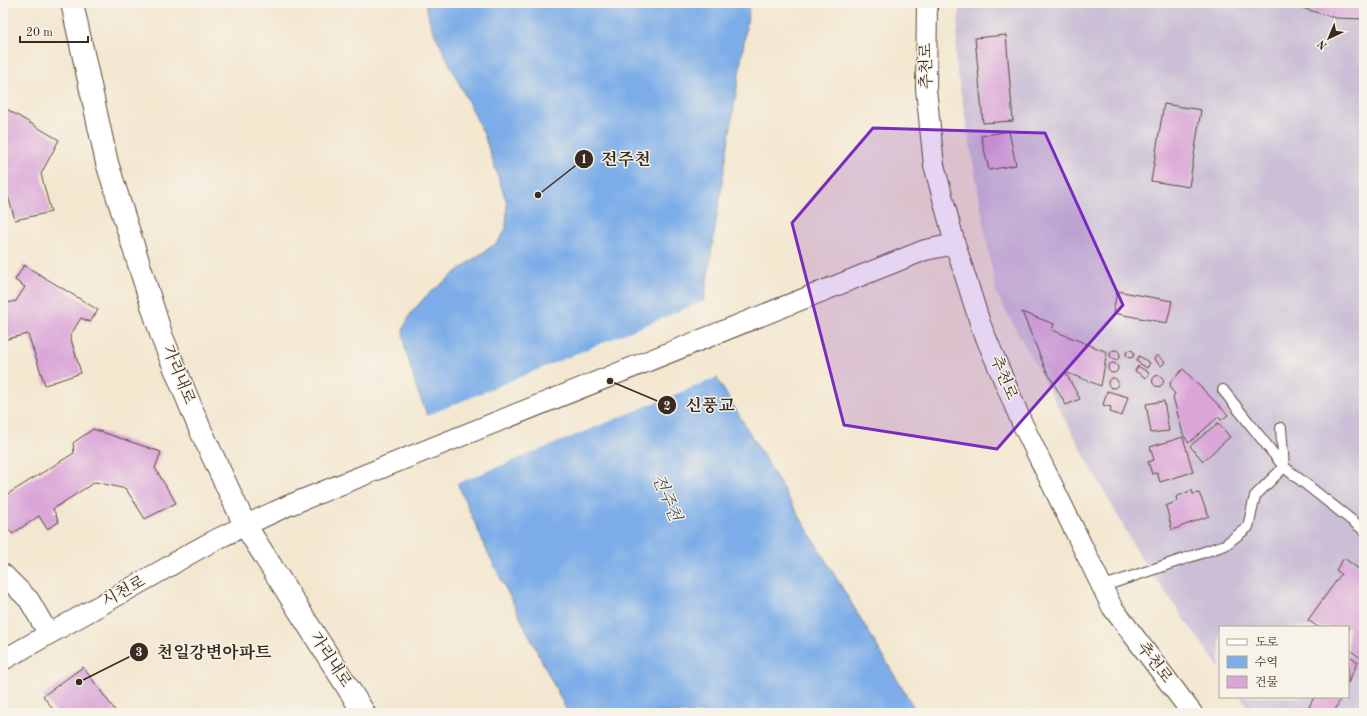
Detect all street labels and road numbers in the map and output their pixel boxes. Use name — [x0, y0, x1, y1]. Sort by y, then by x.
street label: 추천로 — [917, 42, 935, 89]
street label: 가리내로 — [159, 343, 198, 407]
street label: 추천로 — [987, 353, 1021, 403]
street label: 시천로 — [99, 573, 149, 610]
street label: 가리내로 — [306, 629, 355, 691]
street label: 추천로 — [1134, 638, 1176, 687]

